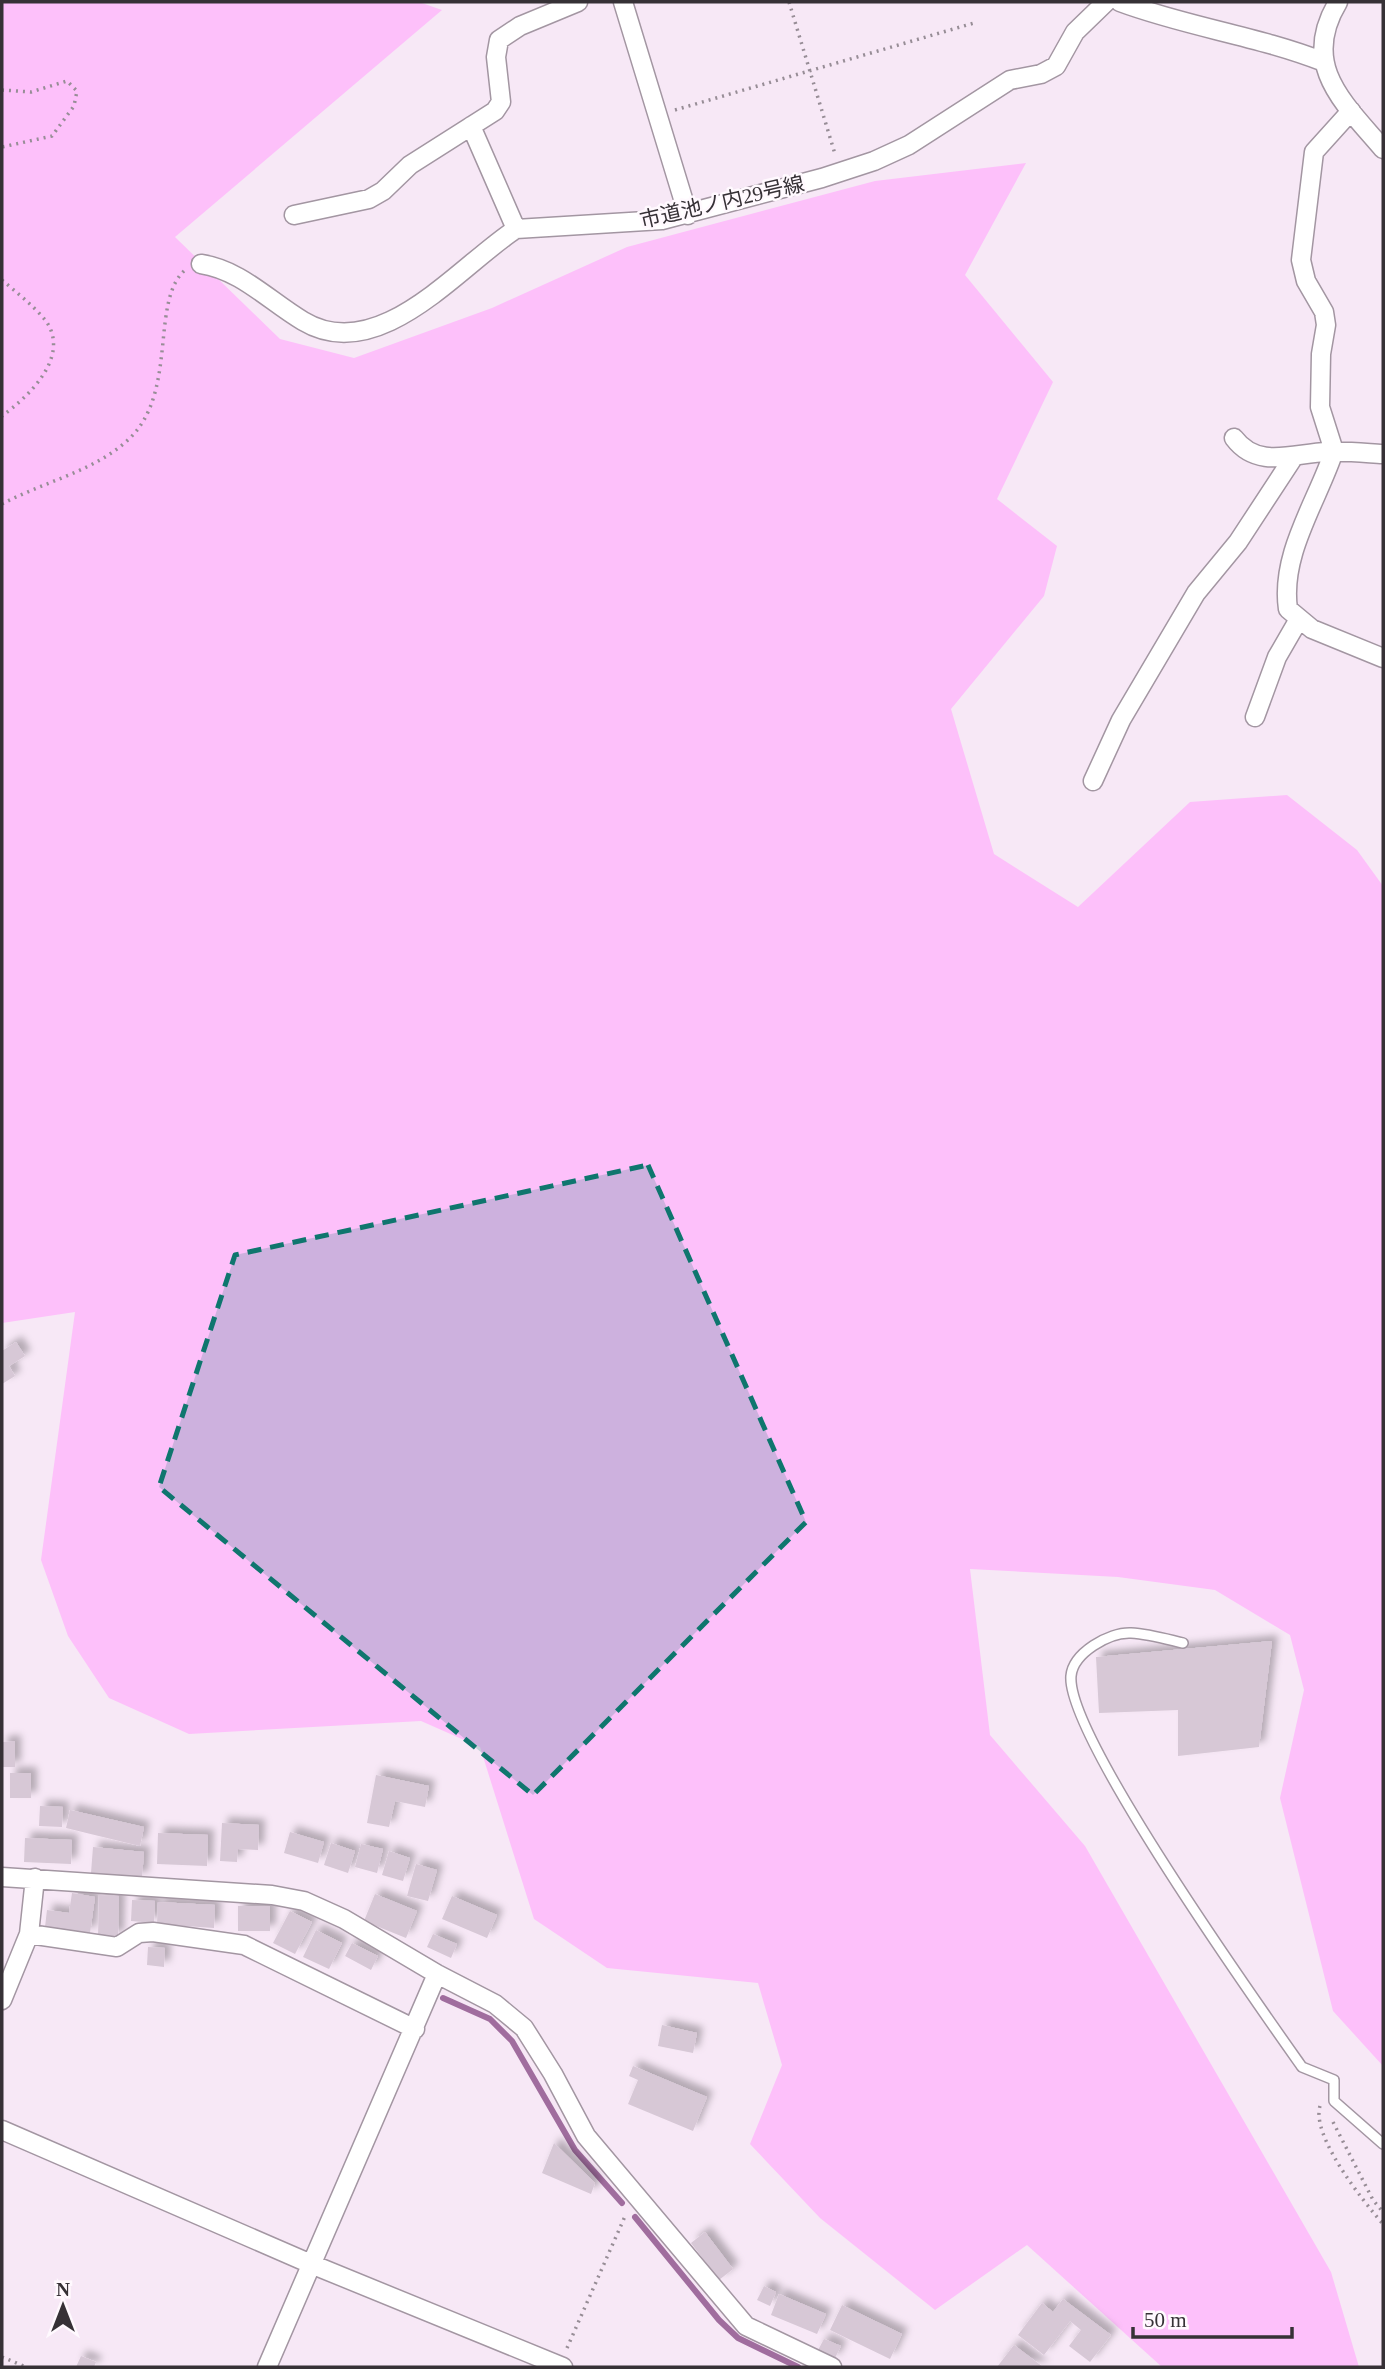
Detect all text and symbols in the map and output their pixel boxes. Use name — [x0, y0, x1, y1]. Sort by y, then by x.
street label: 市道池ノ内29号線 — [637, 171, 807, 233]
north arrow — [28, 2271, 98, 2341]
text: N — [56, 2279, 70, 2300]
scale bar — [1133, 2296, 1292, 2340]
text: 50 m — [1144, 2308, 1187, 2332]

